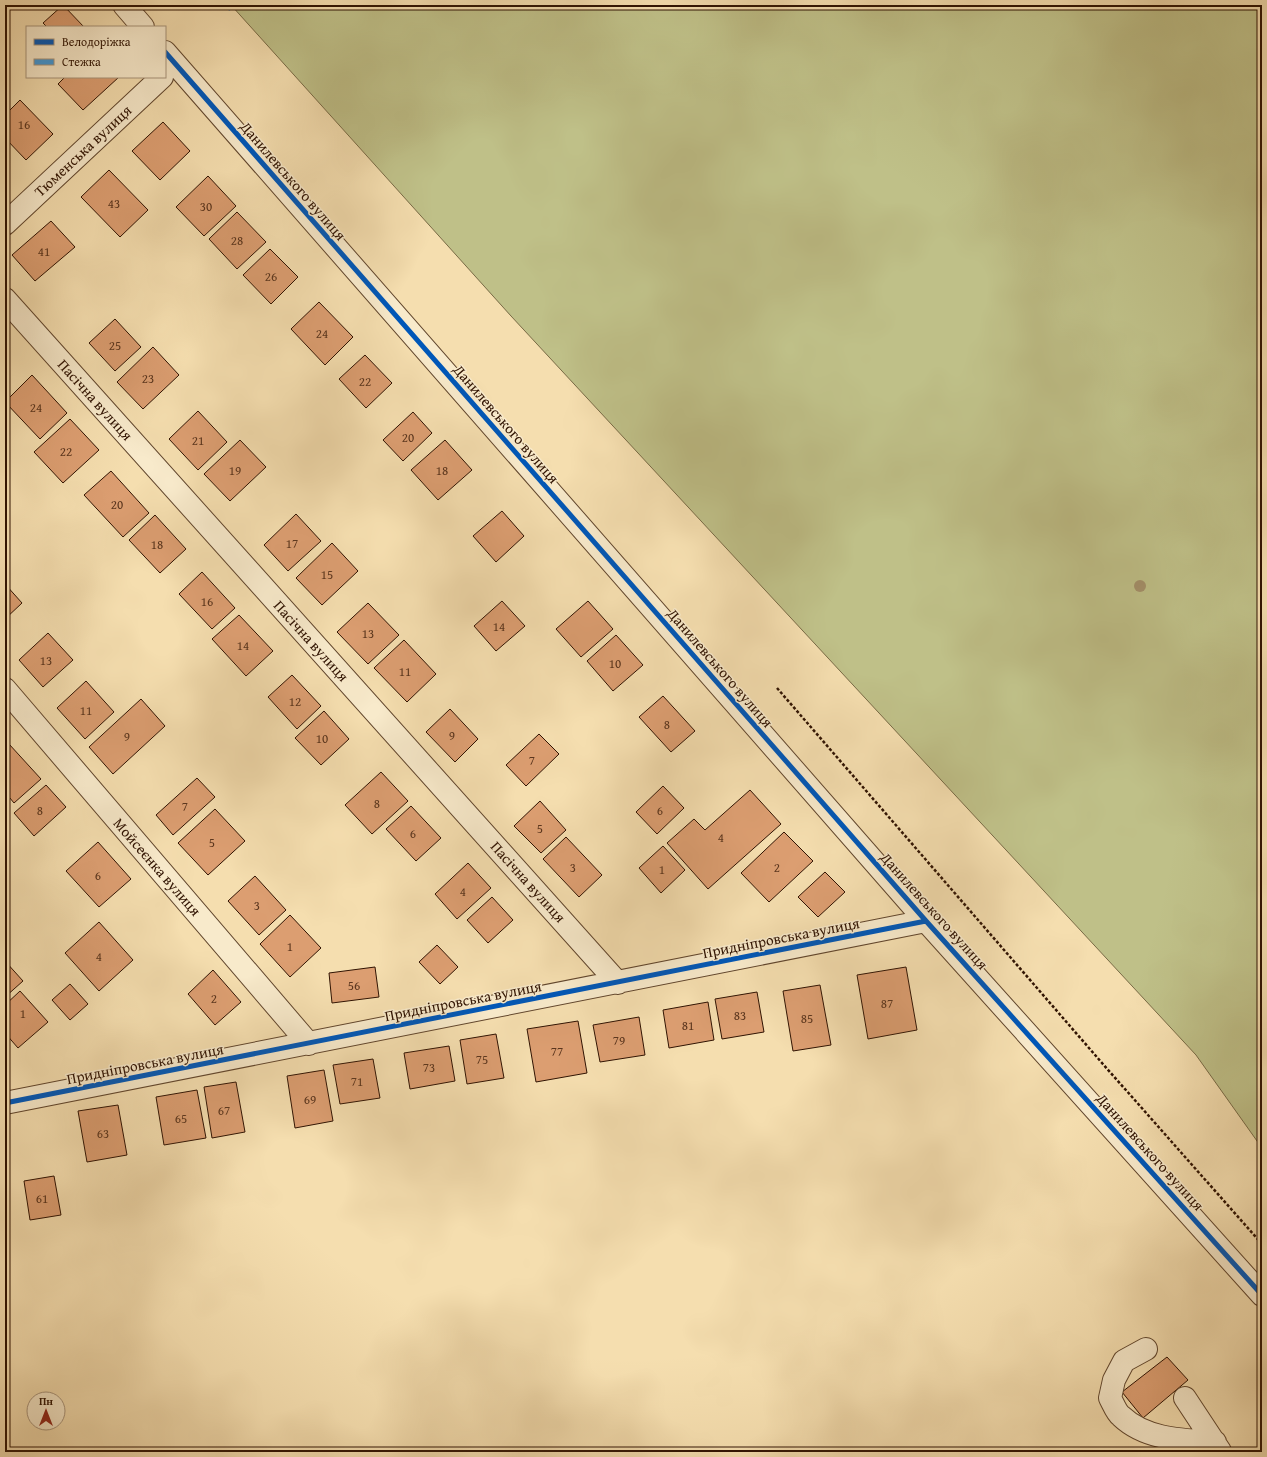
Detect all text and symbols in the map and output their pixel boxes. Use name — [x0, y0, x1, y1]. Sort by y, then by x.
legend — [26, 26, 166, 78]
text: Велодоріжка — [62, 33, 131, 50]
text: Стежка — [62, 53, 101, 70]
street label: Тюменська вулиця — [29, 100, 136, 201]
house number: 16 — [18, 115, 30, 134]
street label: Данилевського вулиця — [235, 116, 351, 245]
house number: 43 — [108, 194, 120, 213]
house number: 30 — [200, 197, 212, 216]
house number: 28 — [231, 231, 243, 250]
house number: 41 — [38, 242, 50, 261]
house number: 26 — [265, 267, 277, 286]
house number: 24 — [316, 324, 328, 343]
house number: 25 — [109, 336, 121, 355]
street label: Пасічна вулиця — [53, 354, 138, 445]
street label: Данилевського вулиця — [448, 359, 564, 488]
house number: 23 — [142, 369, 154, 388]
house number: 22 — [359, 372, 371, 391]
house number: 24 — [30, 398, 42, 417]
house number: 20 — [402, 428, 414, 447]
house number: 21 — [192, 431, 204, 450]
house number: 22 — [60, 442, 72, 461]
house number: 19 — [229, 461, 241, 480]
house number: 18 — [436, 461, 448, 480]
house number: 20 — [111, 495, 123, 514]
house number: 17 — [286, 534, 298, 553]
house number: 18 — [151, 535, 163, 554]
house number: 15 — [321, 565, 333, 584]
house number: 16 — [201, 592, 213, 611]
street label: Пасічна вулиця — [269, 595, 354, 686]
street label: Данилевського вулиця — [662, 603, 778, 732]
house number: 14 — [493, 617, 505, 636]
house number: 13 — [362, 624, 374, 643]
house number: 14 — [237, 636, 249, 655]
house number: 13 — [40, 651, 52, 670]
house number: 10 — [609, 654, 621, 673]
house number: 11 — [399, 662, 411, 681]
house number: 12 — [289, 692, 301, 711]
house number: 11 — [80, 701, 92, 720]
house number: 8 — [664, 715, 670, 734]
house number: 9 — [449, 726, 455, 745]
house number: 9 — [124, 727, 130, 746]
house number: 10 — [316, 729, 328, 748]
house number: 7 — [529, 751, 535, 770]
house number: 8 — [374, 794, 380, 813]
house number: 7 — [182, 797, 188, 816]
house number: 8 — [37, 801, 43, 820]
house number: 6 — [657, 801, 663, 820]
street label: Мойсеєнка вулиця — [109, 813, 206, 921]
house number: 5 — [537, 819, 543, 838]
house number: 6 — [410, 824, 416, 843]
house number: 4 — [718, 828, 724, 847]
house number: 5 — [209, 833, 215, 852]
street label: Пасічна вулиця — [486, 836, 571, 927]
street label: Данилевського вулиця — [875, 847, 993, 974]
house number: 3 — [570, 858, 576, 877]
house number: 2 — [774, 858, 780, 877]
house number: 1 — [659, 860, 665, 879]
house number: 6 — [95, 866, 101, 885]
house number: 4 — [460, 882, 466, 901]
house number: 3 — [254, 896, 260, 915]
street label: Придніпровська вулиця — [701, 912, 862, 963]
house number: 1 — [287, 937, 293, 956]
house number: 4 — [96, 947, 102, 966]
street label: Придніпровська вулиця — [383, 975, 544, 1026]
house number: 56 — [348, 976, 360, 995]
house number: 2 — [211, 989, 217, 1008]
house number: 87 — [881, 994, 893, 1013]
house number: 1 — [20, 1004, 26, 1023]
house number: 83 — [734, 1006, 746, 1025]
house number: 85 — [801, 1009, 813, 1028]
house number: 81 — [682, 1016, 694, 1035]
house number: 79 — [613, 1031, 625, 1050]
street label: Придніпровська вулиця — [65, 1038, 226, 1089]
house number: 77 — [551, 1042, 563, 1061]
house number: 75 — [476, 1050, 488, 1069]
house number: 73 — [423, 1058, 435, 1077]
house number: 71 — [351, 1072, 363, 1091]
street label: Данилевського вулиця — [1091, 1088, 1209, 1215]
house number: 69 — [304, 1090, 316, 1109]
house number: 67 — [218, 1101, 230, 1120]
house number: 65 — [175, 1109, 187, 1128]
house number: 63 — [97, 1124, 109, 1143]
house number: 61 — [36, 1189, 48, 1208]
north arrow — [26, 1391, 66, 1431]
text: Пн — [39, 1393, 53, 1409]

